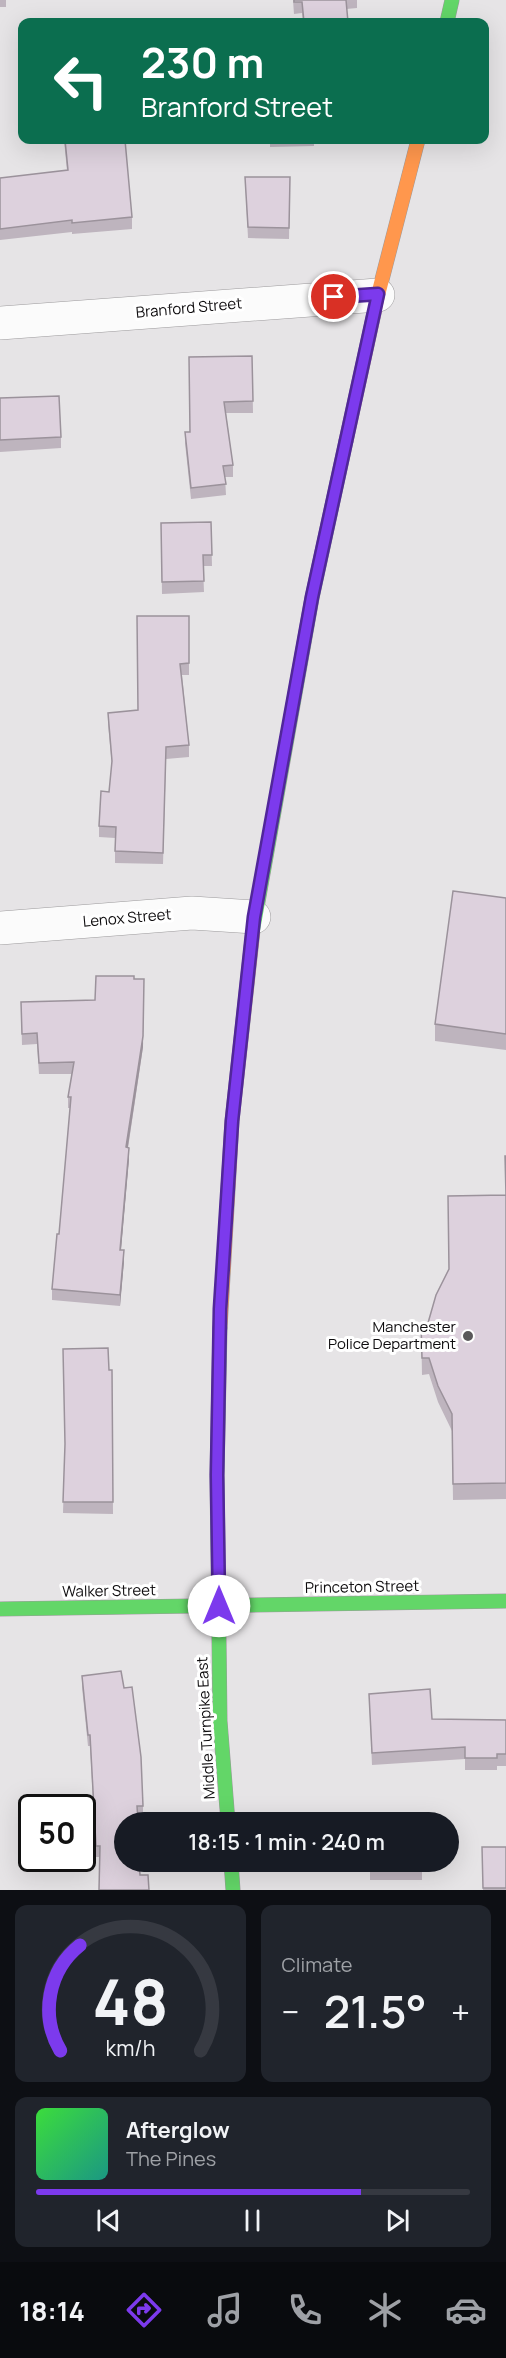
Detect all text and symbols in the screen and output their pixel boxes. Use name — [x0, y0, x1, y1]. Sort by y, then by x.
text: 230 m — [141, 33, 264, 91]
icon: left — [42, 42, 120, 120]
text: Branford Street — [141, 88, 333, 125]
pin — [308, 271, 359, 322]
icon: arrive — [317, 280, 350, 313]
street label: Branford Street — [135, 292, 243, 323]
street label: Lenox Street — [82, 903, 172, 932]
place label: Manchester Police Department — [328, 1316, 457, 1354]
marker: Manchester Police Department — [461, 1329, 475, 1343]
position arrow — [187, 1574, 251, 1638]
street label: Princeton Street — [305, 1575, 419, 1598]
street label: Walker Street — [62, 1579, 156, 1602]
street label: Middle Turnpike East — [191, 1656, 220, 1800]
speed limit sign: 50 — [18, 1794, 96, 1872]
text: 18:15 · 1 min · 240 m — [188, 1827, 385, 1857]
text: Climate — [282, 1951, 353, 1978]
text: 48 — [92, 1958, 168, 2044]
text: 21.5° — [324, 1980, 427, 2042]
text: − — [282, 1989, 299, 2034]
text: + — [451, 1989, 470, 2034]
text: km/h — [105, 2033, 155, 2062]
text: Afterglow — [126, 2115, 230, 2145]
text: The Pines — [126, 2145, 216, 2172]
icon: previous — [92, 2204, 125, 2237]
icon: pause — [236, 2204, 269, 2237]
icon: next — [381, 2204, 414, 2237]
icon: directions — [123, 2289, 165, 2331]
icon: music — [204, 2289, 246, 2331]
icon: phone — [284, 2289, 326, 2331]
icon: climate — [364, 2289, 406, 2331]
icon: car — [445, 2289, 487, 2331]
text: 18:14 — [19, 2292, 85, 2329]

